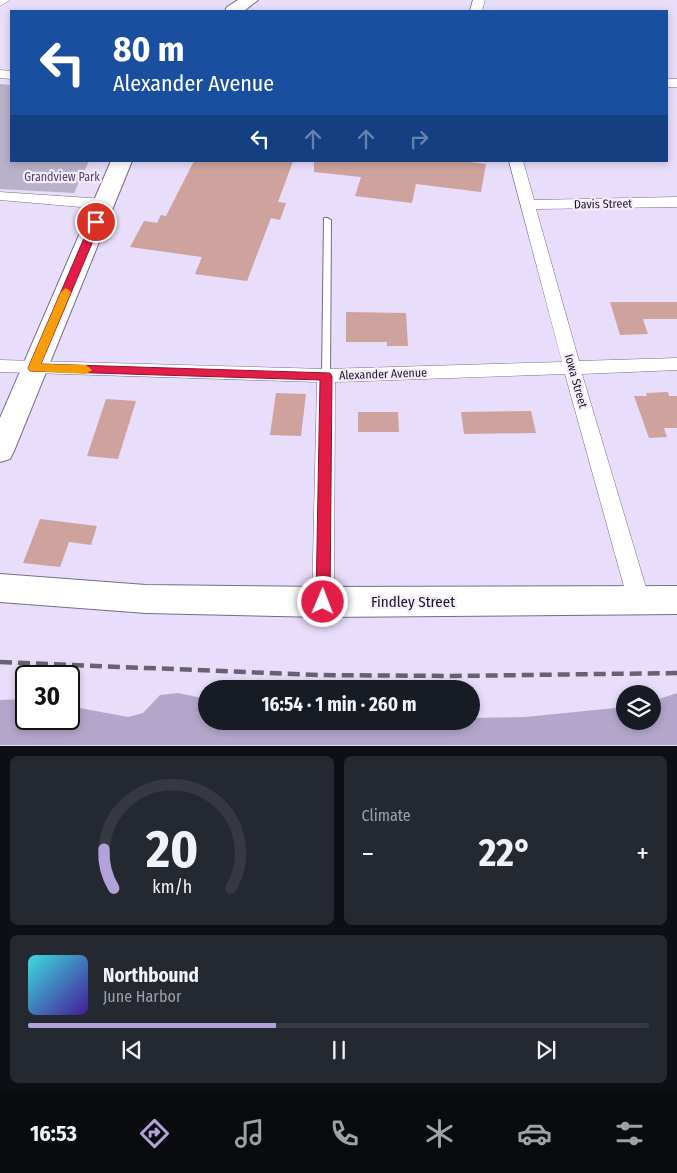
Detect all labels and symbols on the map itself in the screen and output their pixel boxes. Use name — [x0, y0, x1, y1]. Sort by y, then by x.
park label: Grandview Park — [24, 170, 100, 184]
street label: Davis Street — [574, 196, 632, 212]
pin — [75, 201, 117, 243]
street label: Iowa Street — [562, 352, 590, 410]
street label: Alexander Avenue — [339, 365, 427, 383]
position arrow — [296, 575, 348, 627]
street label: Findley Street — [371, 593, 455, 611]
speed limit sign: 30 — [15, 665, 80, 730]

